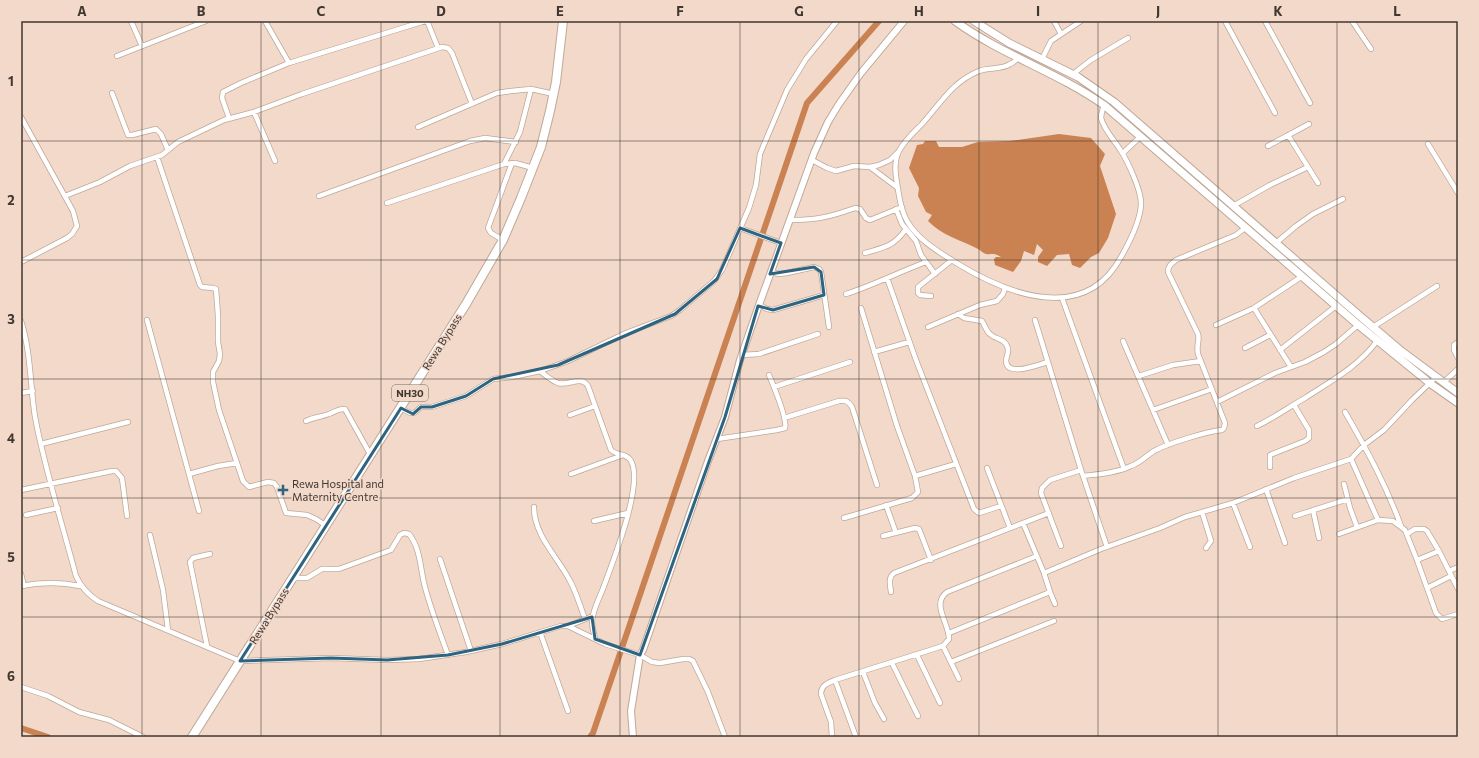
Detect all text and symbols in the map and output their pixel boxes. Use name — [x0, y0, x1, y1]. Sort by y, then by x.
text: A — [77, 3, 87, 19]
text: B — [197, 3, 206, 19]
text: C — [317, 3, 326, 19]
text: D — [436, 3, 446, 19]
text: E — [556, 3, 564, 19]
text: F — [676, 3, 684, 19]
text: G — [794, 3, 804, 19]
text: H — [914, 3, 924, 19]
text: I — [1036, 3, 1040, 19]
text: J — [1156, 3, 1160, 19]
text: K — [1273, 3, 1283, 19]
text: L — [1393, 3, 1401, 19]
text: 1 — [8, 73, 14, 89]
text: 2 — [7, 192, 15, 208]
text: 3 — [7, 311, 15, 327]
street label: Rewa Bypass — [419, 311, 464, 372]
road number: NH30 — [392, 385, 428, 401]
text: 4 — [7, 430, 15, 446]
place label: Rewa Hospital and Maternity Centre — [292, 477, 384, 503]
marker: Rewa Hospital and Maternity Centre — [277, 484, 289, 496]
text: 5 — [7, 549, 15, 565]
street label: Rewa Bypass — [246, 585, 291, 646]
text: 6 — [7, 668, 15, 684]

